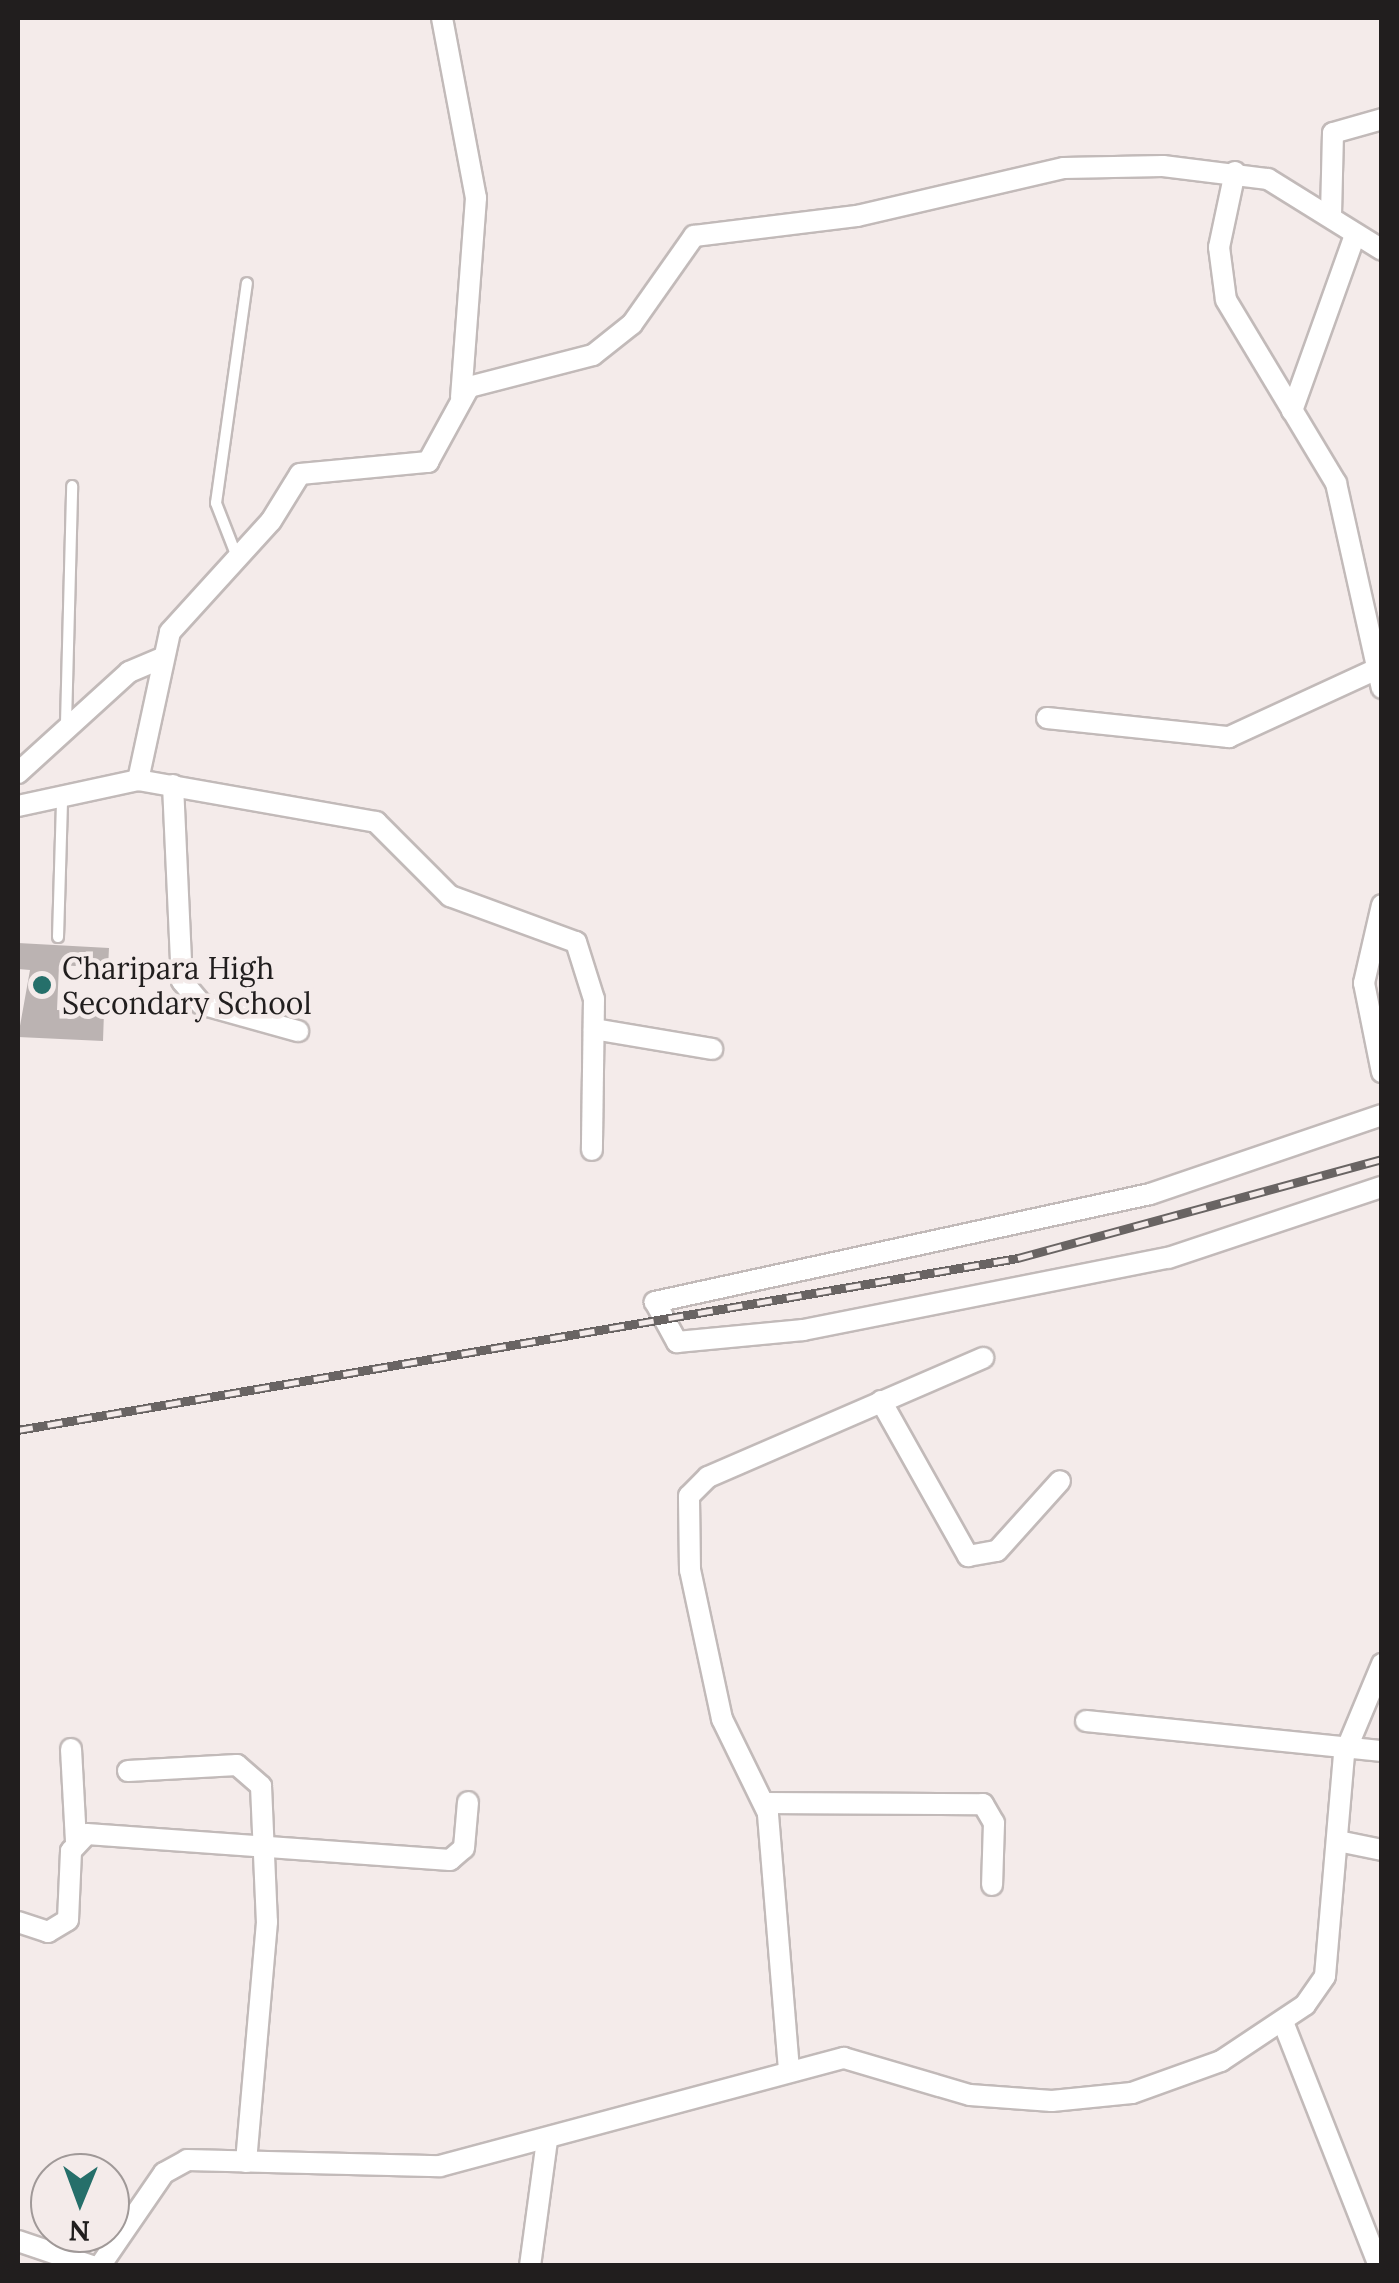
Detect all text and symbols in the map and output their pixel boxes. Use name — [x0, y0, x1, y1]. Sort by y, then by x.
place label: Charipara High Secondary School — [62, 950, 312, 1020]
marker: Charipara High Secondary School — [31, 974, 53, 996]
north arrow — [30, 2153, 130, 2253]
text: N — [68, 2213, 91, 2249]

